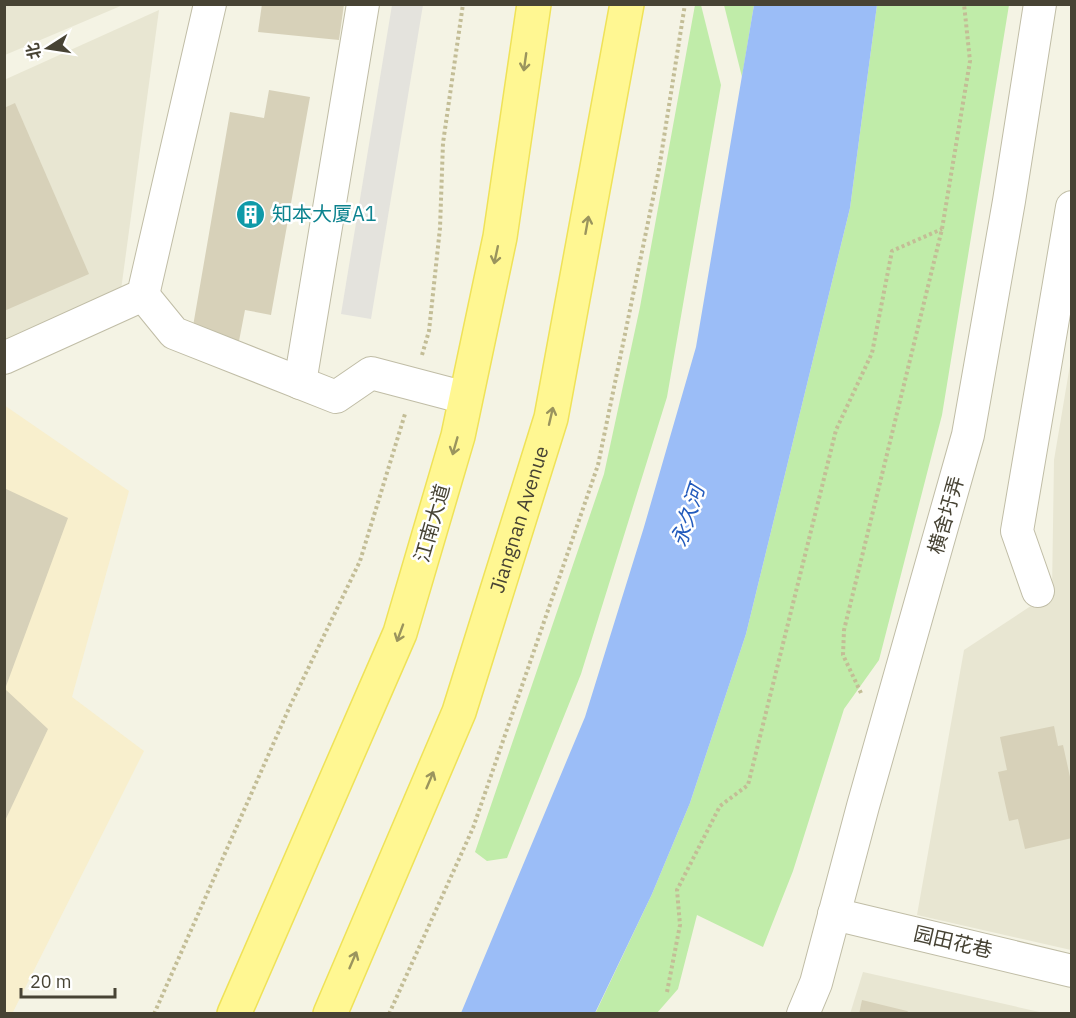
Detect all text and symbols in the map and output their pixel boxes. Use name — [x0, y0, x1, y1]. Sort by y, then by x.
north arrow — [18, 18, 78, 78]
text: 北 — [22, 41, 45, 61]
one-way arrow — [520, 52, 531, 72]
building icon: 知本大厦A1 — [235, 198, 267, 230]
place label: 知本大厦A1 — [272, 200, 377, 227]
one-way arrow — [581, 215, 592, 235]
one-way arrow — [490, 245, 501, 264]
one-way arrow — [545, 407, 557, 426]
one-way arrow — [449, 436, 460, 455]
street label: Jiangnan Avenue — [483, 442, 554, 596]
street label: 横舍圩弄 — [922, 473, 970, 557]
water label: 永久河 — [664, 478, 711, 550]
street label: 江南大道 — [408, 481, 456, 565]
one-way arrow — [393, 623, 404, 642]
one-way arrow — [425, 772, 436, 790]
street label: 园田花巷 — [911, 919, 995, 964]
one-way arrow — [348, 951, 360, 969]
scale bar — [21, 961, 116, 999]
text: 20 m — [30, 970, 72, 993]

